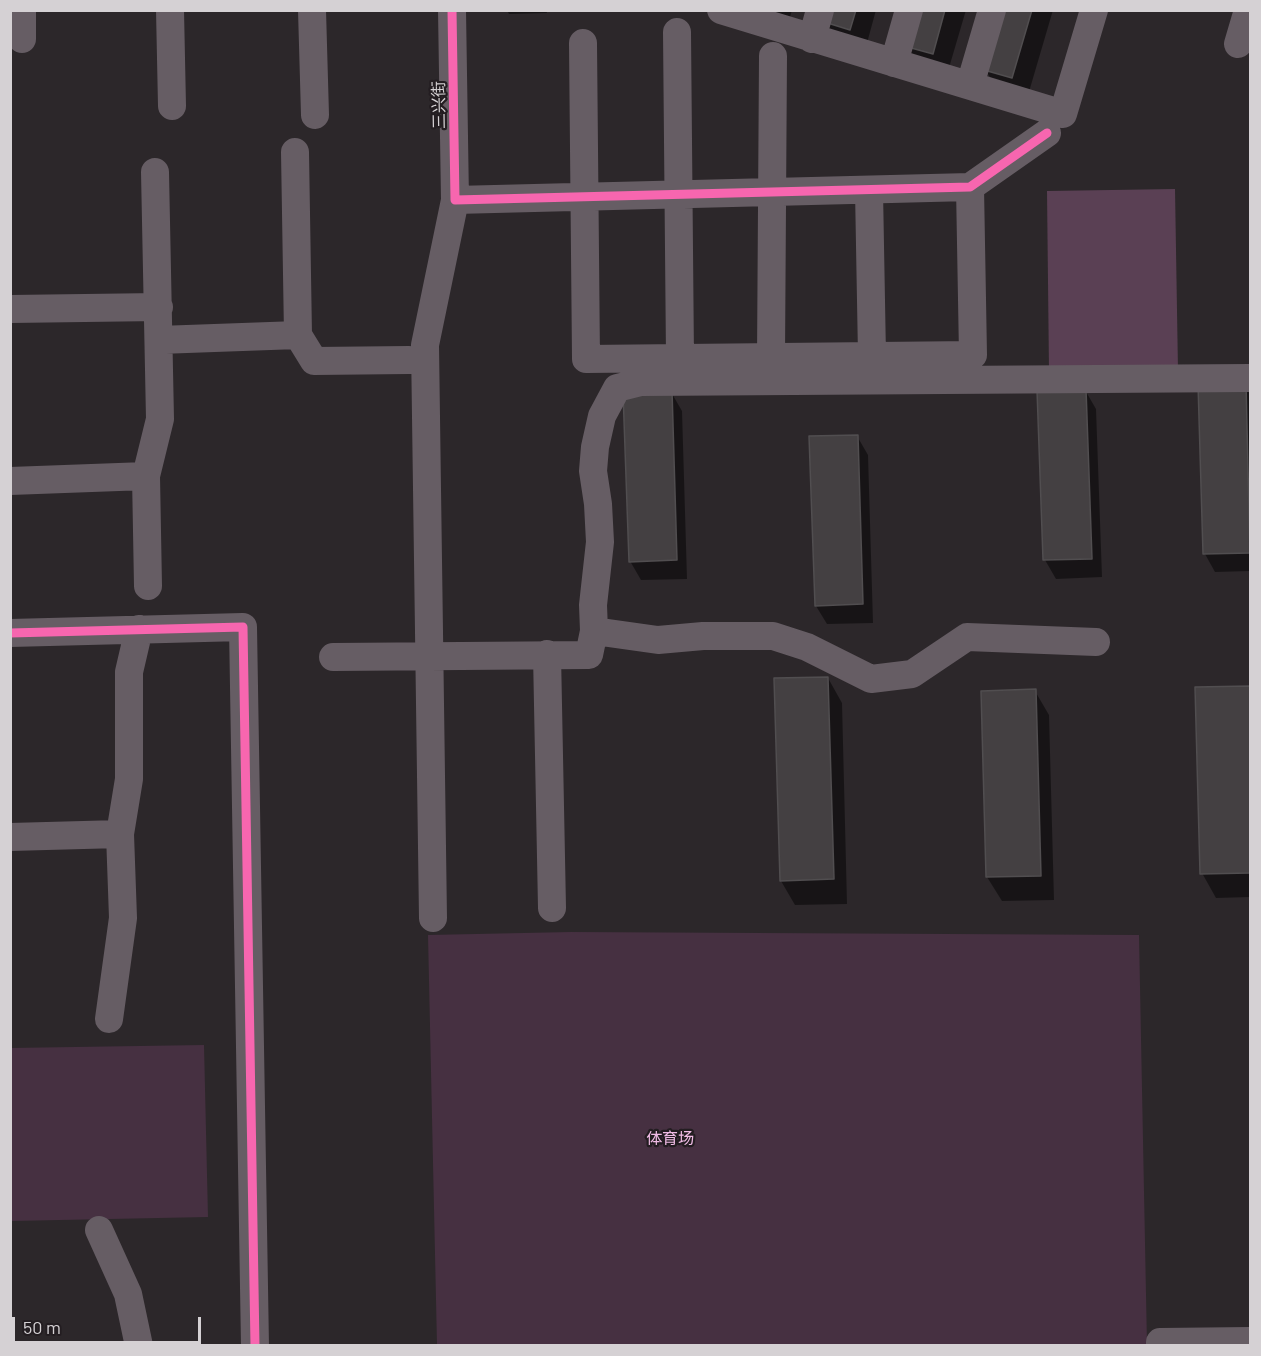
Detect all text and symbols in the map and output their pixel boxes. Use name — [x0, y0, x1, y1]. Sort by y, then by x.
street label: 三兴街 — [429, 81, 449, 129]
park label: 体育场 — [646, 1129, 694, 1149]
scale bar — [15, 1305, 204, 1343]
text: 50 m — [23, 1316, 61, 1338]

